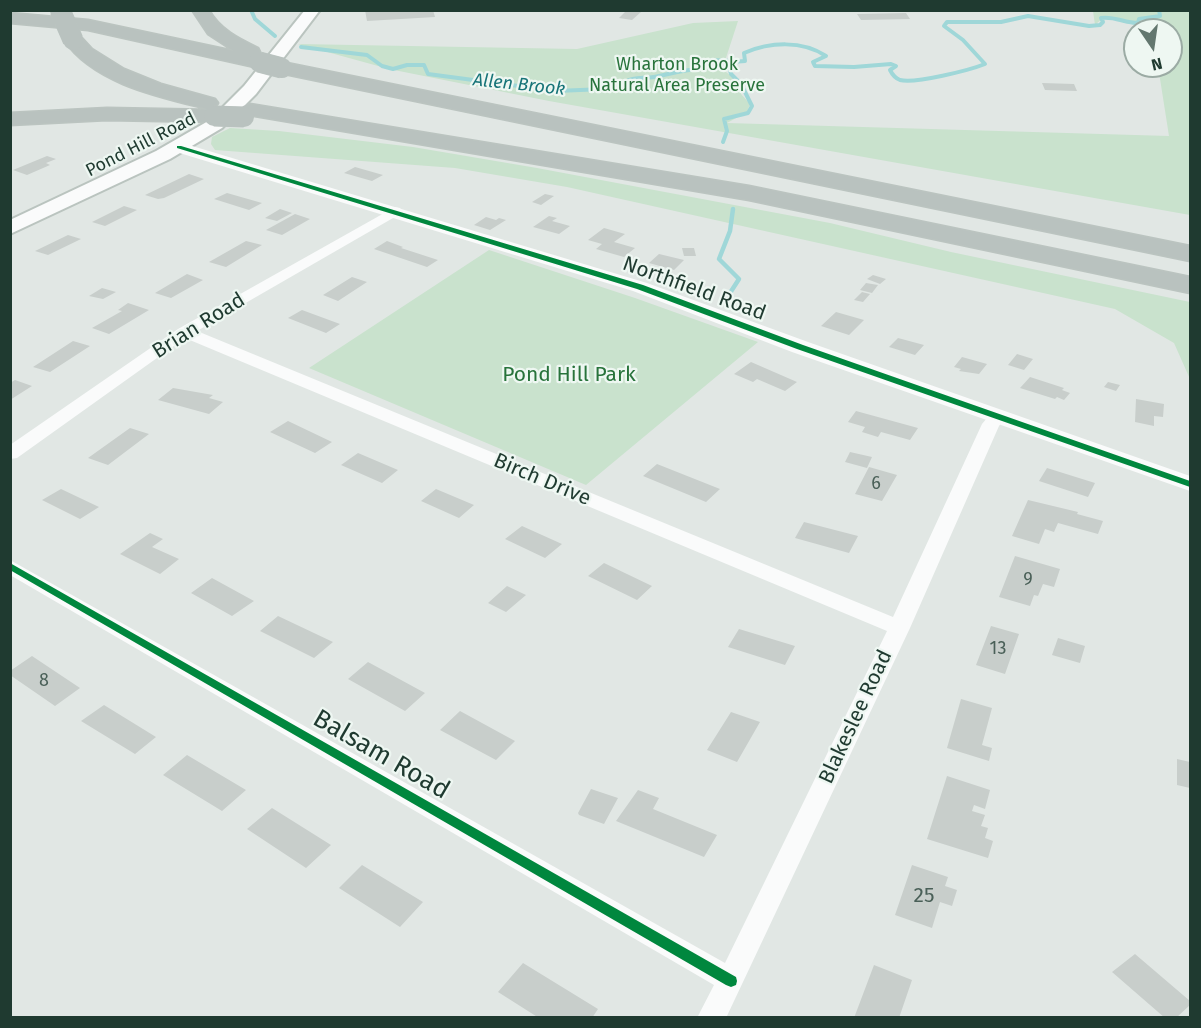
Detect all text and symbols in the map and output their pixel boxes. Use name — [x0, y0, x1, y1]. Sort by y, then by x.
north arrow — [1123, 18, 1183, 78]
park label: Wharton Brook Natural Area Preserve — [589, 54, 765, 97]
text: N — [1149, 54, 1164, 75]
water label: Allen Brook — [472, 69, 566, 101]
street label: Pond Hill Road — [82, 108, 200, 182]
street label: Northfield Road — [619, 251, 769, 327]
street label: Brian Road — [148, 288, 250, 364]
park label: Pond Hill Park — [502, 362, 636, 388]
street label: Birch Drive — [490, 448, 594, 512]
house number: 6 — [871, 473, 881, 495]
house number: 9 — [1023, 569, 1033, 591]
house number: 13 — [990, 638, 1006, 660]
street label: Blakeslee Road — [814, 646, 898, 788]
house number: 8 — [39, 670, 49, 692]
street label: Balsam Road — [307, 703, 455, 807]
house number: 25 — [914, 883, 934, 909]

